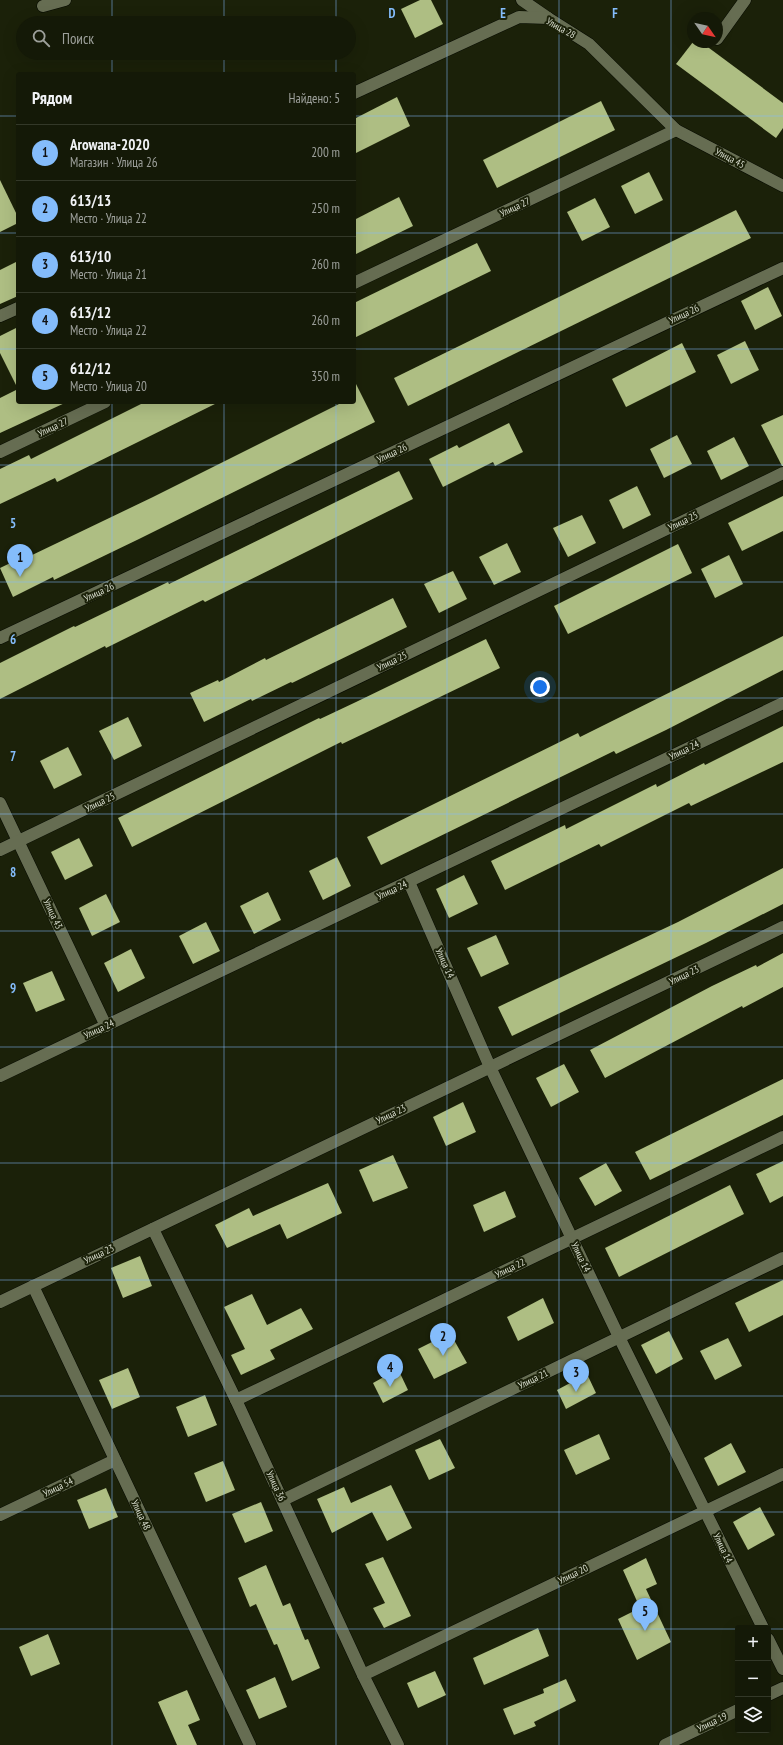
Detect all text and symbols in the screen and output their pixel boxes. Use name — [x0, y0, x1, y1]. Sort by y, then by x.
text: D — [389, 5, 396, 22]
text: E — [500, 5, 506, 22]
text: F — [612, 5, 618, 22]
north arrow — [687, 12, 723, 48]
street label: Улица 28 — [544, 15, 578, 41]
search box — [16, 16, 356, 60]
icon: search — [30, 27, 52, 49]
text: Поиск — [62, 29, 94, 48]
text: Рядом — [32, 87, 72, 109]
text: Найдено: 5 — [289, 90, 340, 107]
text: Arowana-2020 — [70, 135, 150, 154]
text: 1 — [42, 144, 48, 161]
text: 200 m — [311, 144, 340, 161]
street label: Улица 45 — [713, 145, 747, 171]
text: Магазин · Улица 26 — [70, 154, 158, 171]
text: 613/13 — [70, 191, 111, 210]
street label: Улица 27 — [498, 194, 532, 220]
text: 2 — [42, 200, 48, 217]
text: 250 m — [311, 200, 340, 217]
text: Место · Улица 22 — [70, 210, 147, 227]
text: 613/10 — [70, 247, 111, 266]
text: 3 — [42, 256, 48, 273]
text: 260 m — [311, 256, 340, 273]
text: Место · Улица 21 — [70, 266, 147, 283]
street label: Улица 26 — [667, 301, 702, 327]
text: 613/12 — [70, 303, 111, 322]
text: 4 — [42, 312, 48, 329]
text: 260 m — [311, 312, 340, 329]
text: Место · Улица 22 — [70, 322, 147, 339]
text: 612/12 — [70, 359, 111, 378]
text: 5 — [42, 368, 48, 385]
text: 350 m — [311, 368, 340, 385]
text: Место · Улица 20 — [70, 378, 147, 395]
street label: Улица 27 — [36, 414, 70, 440]
street label: Улица 26 — [375, 440, 410, 466]
street label: Улица 25 — [666, 508, 700, 534]
text: 5 — [10, 515, 16, 532]
pin: 1 — [7, 544, 33, 577]
street label: Улица 26 — [82, 579, 117, 605]
text: 6 — [10, 631, 16, 648]
street label: Улица 25 — [375, 648, 409, 674]
your location — [530, 677, 550, 697]
street label: Улица 24 — [667, 737, 702, 763]
text: 7 — [10, 748, 16, 765]
street label: Улица 25 — [83, 789, 117, 815]
text: 8 — [10, 864, 16, 881]
street label: Улица 24 — [375, 877, 410, 903]
street label: Улица 43 — [40, 897, 66, 931]
street label: Улица 14 — [433, 946, 458, 981]
street label: Улица 23 — [667, 962, 701, 988]
text: 9 — [10, 980, 16, 997]
street label: Улица 24 — [82, 1016, 117, 1042]
street label: Улица 23 — [374, 1101, 408, 1127]
street label: Улица 14 — [568, 1240, 594, 1275]
street label: Улица 23 — [82, 1241, 116, 1267]
street label: Улица 22 — [493, 1255, 527, 1281]
pin: 2 — [430, 1323, 456, 1356]
pin: 4 — [377, 1354, 403, 1387]
pin: 3 — [563, 1359, 589, 1392]
street label: Улица 21 — [516, 1366, 550, 1392]
street label: Улица 36 — [263, 1469, 289, 1504]
street label: Улица 54 — [41, 1474, 76, 1500]
street label: Улица 48 — [128, 1498, 154, 1532]
street label: Улица 14 — [710, 1531, 736, 1566]
street label: Улица 20 — [556, 1561, 591, 1587]
pin: 5 — [632, 1598, 658, 1631]
map controls — [735, 1625, 771, 1733]
button: + — [735, 1625, 771, 1661]
button: − — [735, 1661, 771, 1697]
button: layers — [735, 1697, 771, 1733]
street label: Улица 19 — [695, 1709, 729, 1735]

